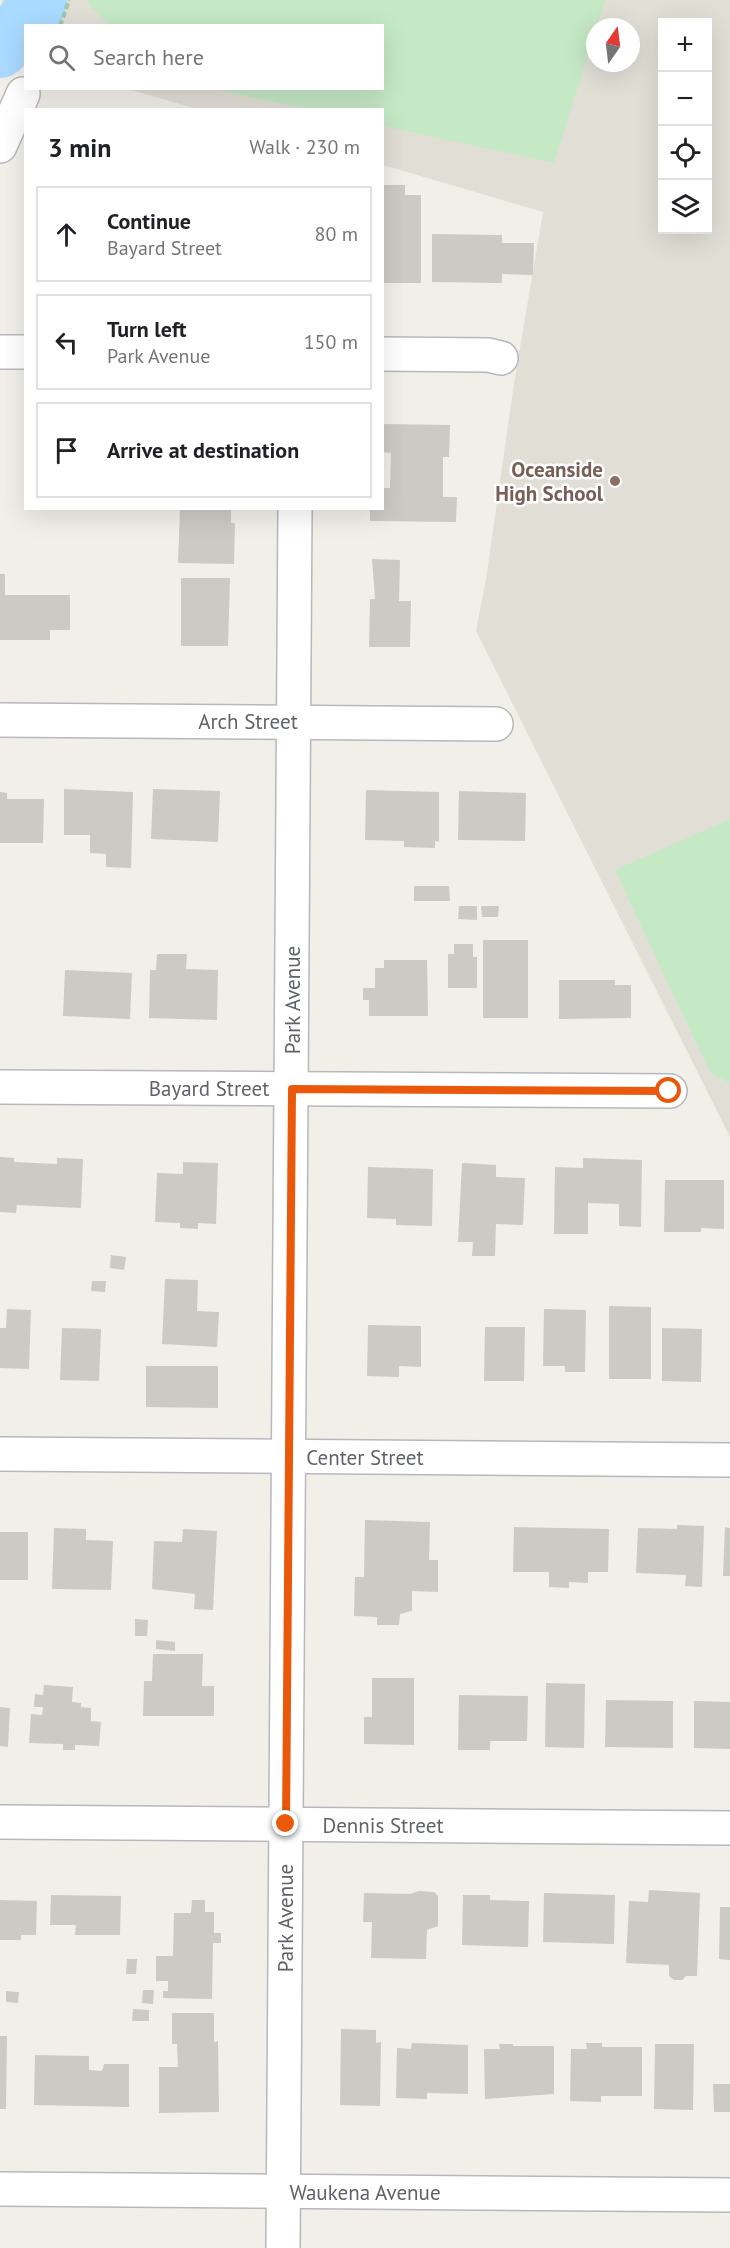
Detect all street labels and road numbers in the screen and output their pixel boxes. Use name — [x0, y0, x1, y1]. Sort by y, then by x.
street label: Arch Street — [198, 708, 298, 735]
street label: Park Avenue — [279, 946, 306, 1054]
street label: Bayard Street — [149, 1075, 269, 1102]
street label: Center Street — [306, 1444, 424, 1471]
street label: Dennis Street — [322, 1812, 444, 1839]
street label: Park Avenue — [272, 1864, 299, 1972]
street label: Waukena Avenue — [289, 2179, 441, 2206]

